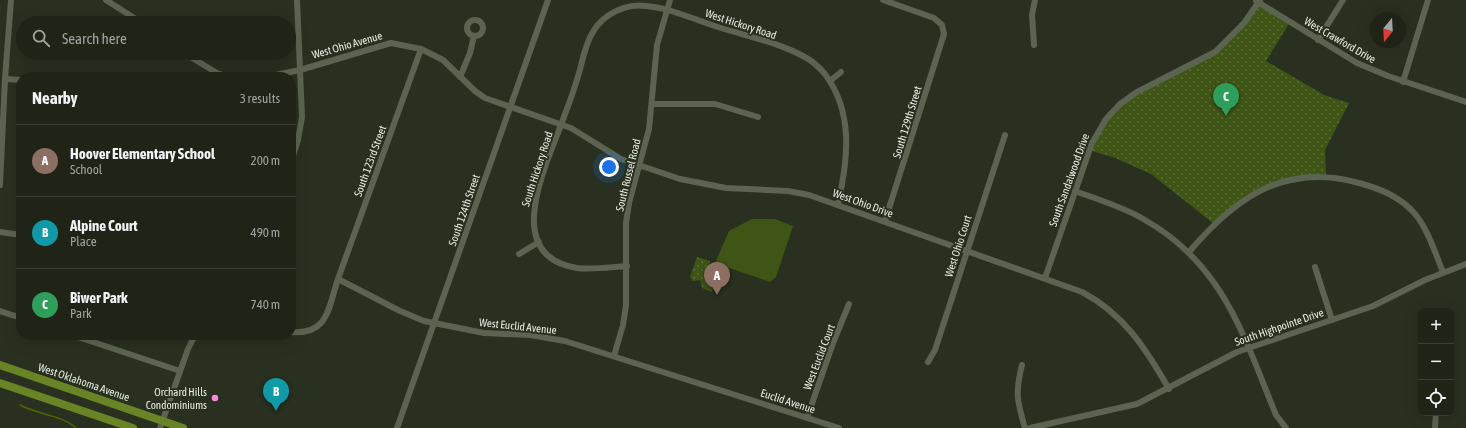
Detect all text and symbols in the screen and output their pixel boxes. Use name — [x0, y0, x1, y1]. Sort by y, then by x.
street label: West Hickory Road — [704, 7, 778, 41]
north arrow — [1370, 12, 1406, 48]
street label: West Crawford Drive — [1302, 15, 1378, 65]
search box — [16, 16, 296, 60]
icon: search — [30, 27, 52, 49]
street label: West Ohio Avenue — [310, 29, 384, 61]
text: Search here — [62, 30, 127, 47]
pin: C — [1213, 83, 1239, 116]
street label: South 129th Street — [890, 84, 924, 160]
text: Nearby — [32, 88, 78, 108]
text: 3 results — [240, 91, 280, 106]
street label: South 123rd Street — [352, 124, 388, 198]
street label: South Hickory Road — [519, 130, 555, 208]
street label: South Sandalwood Drive — [1047, 132, 1091, 228]
street label: South Russel Road — [613, 138, 643, 212]
text: Hoover Elementary School — [70, 145, 215, 162]
text: A — [42, 153, 48, 168]
text: 200 m — [251, 153, 280, 168]
your location — [599, 157, 619, 177]
text: School — [70, 162, 102, 177]
street label: South 124th Street — [446, 173, 482, 247]
street label: West Ohio Drive — [831, 187, 895, 220]
street label: West Ohio Court — [942, 214, 974, 278]
text: Alpine Court — [70, 217, 138, 234]
text: B — [42, 225, 48, 240]
text: 490 m — [251, 225, 280, 240]
text: Place — [70, 234, 97, 249]
pin: A — [704, 262, 730, 295]
text: Biwer Park — [70, 289, 128, 306]
text: C — [42, 297, 48, 312]
text: 740 m — [251, 297, 280, 312]
text: Park — [70, 306, 92, 321]
street label: South Highpointe Drive — [1233, 306, 1325, 348]
map controls — [1418, 308, 1454, 416]
button: + — [1418, 308, 1454, 344]
street label: West Euclid Avenue — [479, 316, 557, 336]
street label: West Euclid Court — [801, 323, 837, 391]
button: − — [1418, 344, 1454, 380]
street label: West Oklahoma Avenue — [37, 361, 131, 403]
pin: B — [263, 378, 289, 411]
button: locate — [1418, 380, 1454, 416]
place label: Orchard Hills Condominiums — [146, 386, 207, 411]
street label: Euclid Avenue — [759, 387, 817, 415]
marker: Orchard Hills Condominiums — [210, 393, 220, 403]

